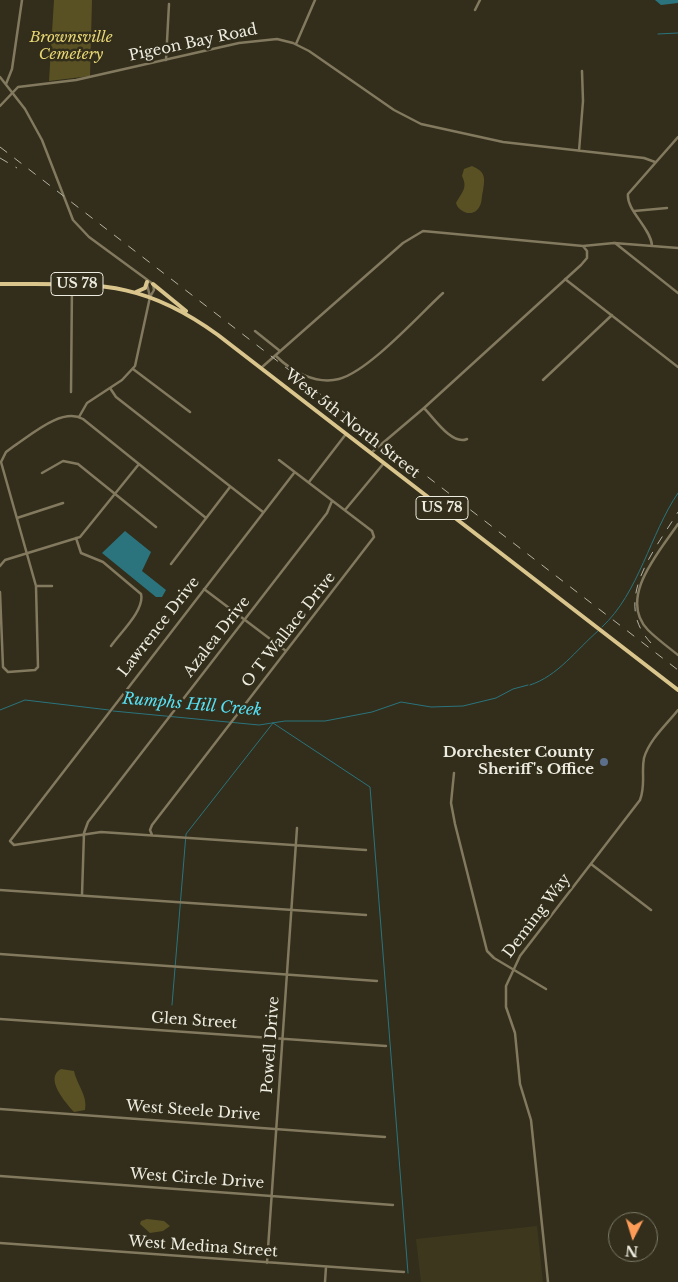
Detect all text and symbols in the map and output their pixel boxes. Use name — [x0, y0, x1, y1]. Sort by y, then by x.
street label: Pigeon Bay Road — [127, 21, 259, 65]
park label: Brownsville Cemetery — [29, 29, 113, 64]
road number: US 78 — [51, 272, 103, 296]
street label: West 5th North Street — [281, 366, 423, 482]
road number: US 78 — [416, 496, 468, 520]
street label: O T Wallace Drive — [238, 569, 340, 691]
street label: Lawrence Drive — [115, 574, 203, 680]
street label: Azalea Drive — [180, 593, 254, 681]
water label: Rumphs Hill Creek — [122, 689, 262, 721]
place label: Dorchester County Sheriff's Office — [443, 744, 594, 779]
marker: Dorchester County Sheriff's Office — [598, 756, 610, 768]
street label: Deming Way — [500, 870, 574, 962]
street label: Powell Drive — [259, 996, 283, 1094]
street label: Glen Street — [150, 1009, 238, 1033]
street label: West Steele Drive — [125, 1097, 261, 1125]
street label: West Circle Drive — [129, 1165, 265, 1193]
north arrow — [608, 1212, 658, 1262]
street label: West Medina Street — [128, 1233, 278, 1261]
text: N — [624, 1241, 639, 1260]

